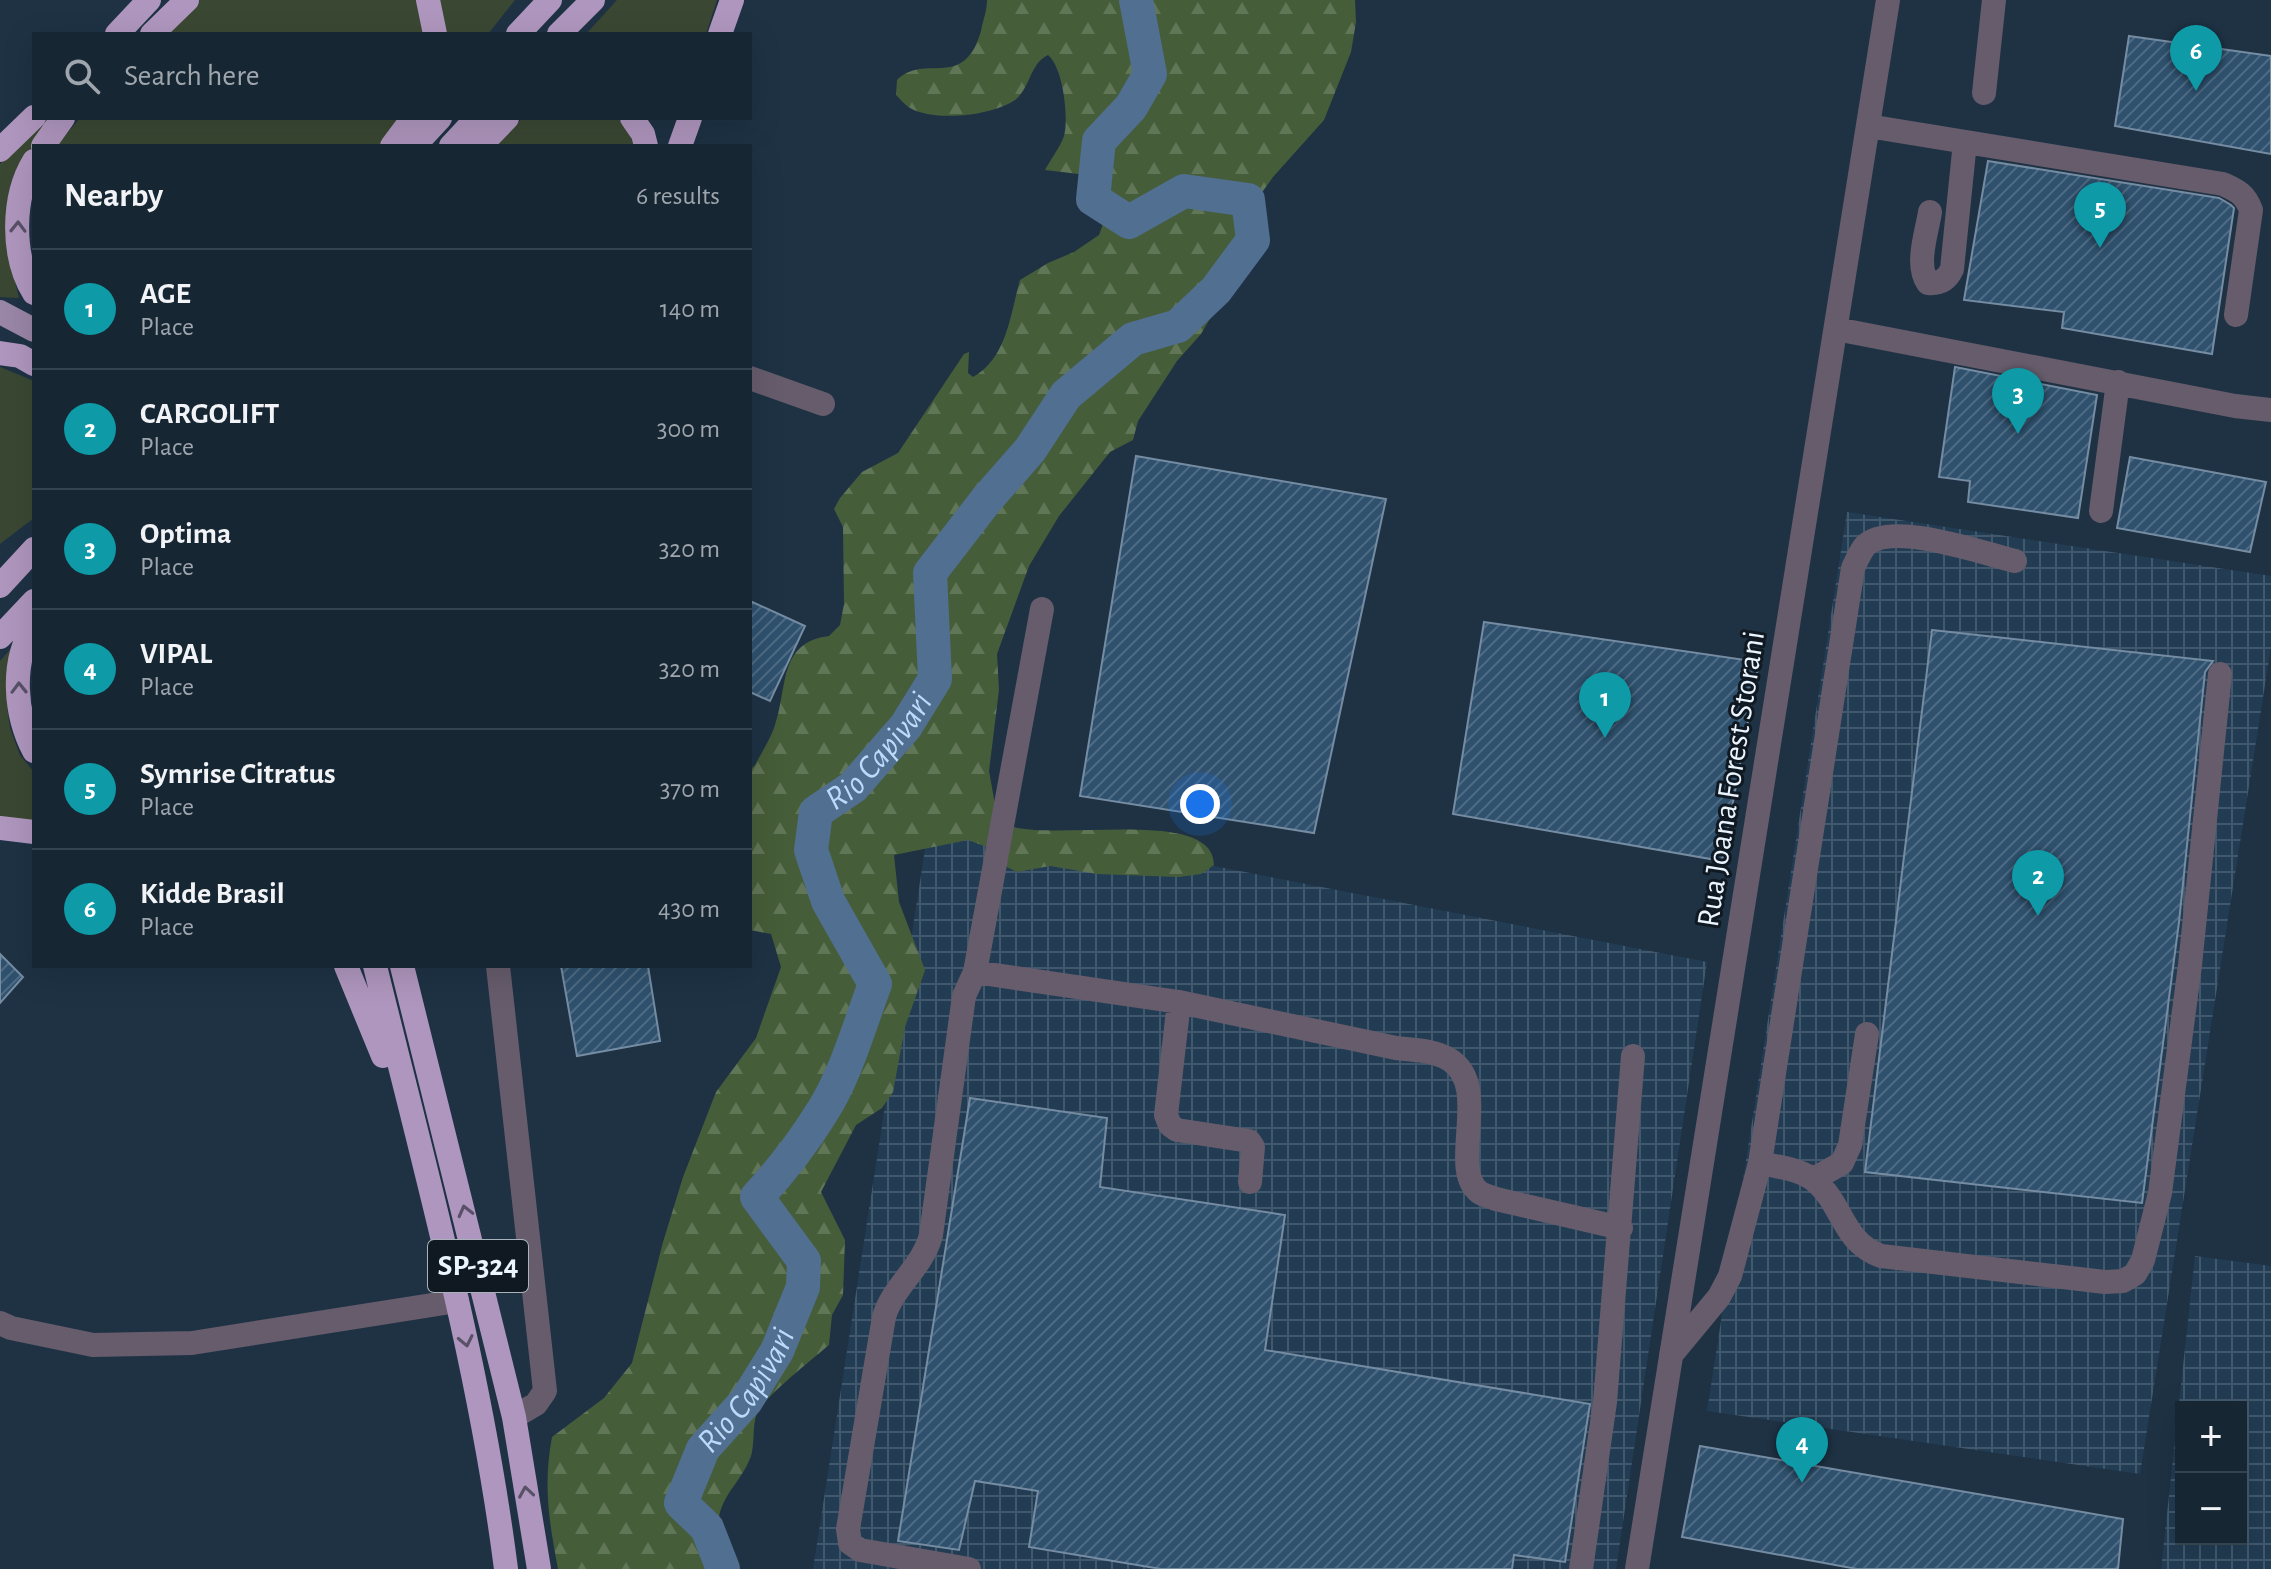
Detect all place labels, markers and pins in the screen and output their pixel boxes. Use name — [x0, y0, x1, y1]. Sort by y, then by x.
pin: 6 — [2170, 25, 2222, 91]
pin: 5 — [2074, 182, 2126, 248]
pin: 3 — [1992, 368, 2044, 434]
pin: 1 — [1579, 672, 1631, 738]
pin: 2 — [2012, 850, 2064, 916]
pin: 4 — [1776, 1417, 1828, 1483]

